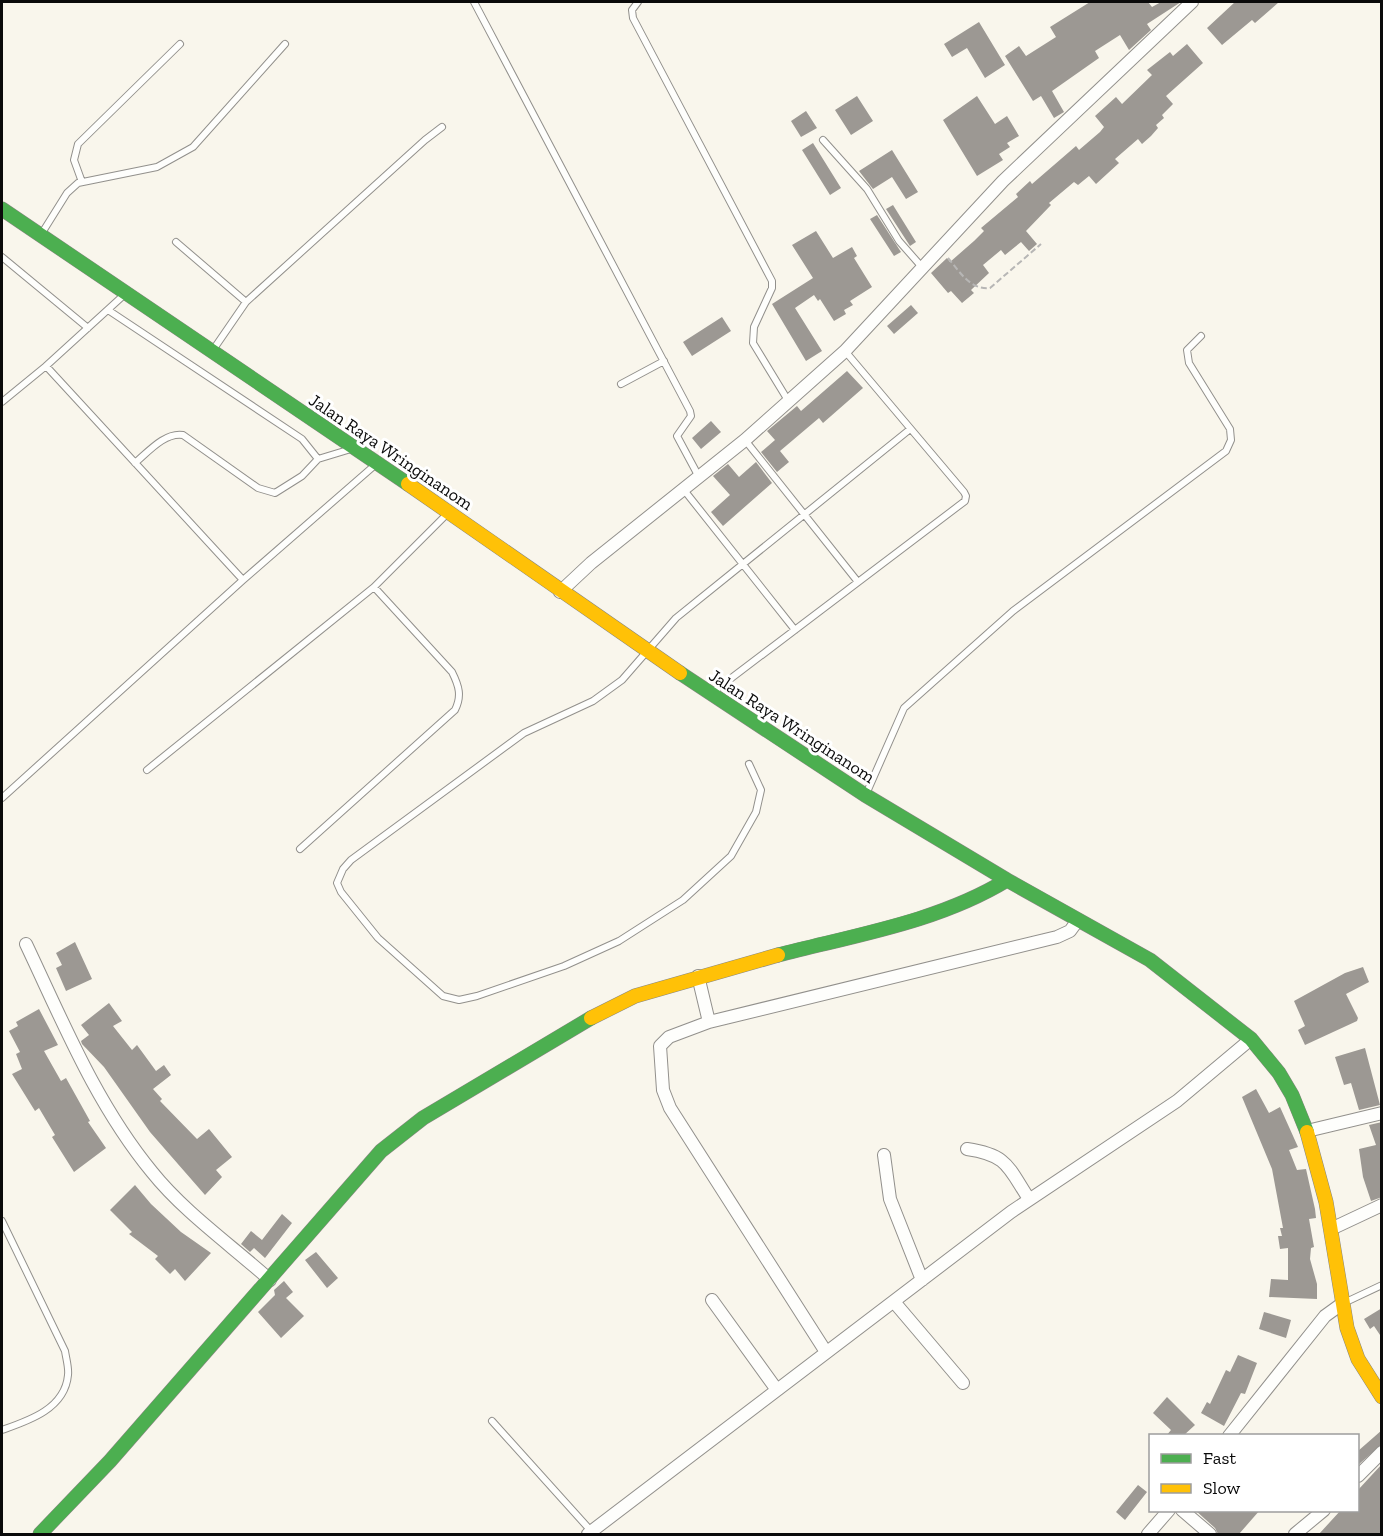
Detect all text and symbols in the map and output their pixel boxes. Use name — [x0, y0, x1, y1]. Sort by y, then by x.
street label: Jalan Raya Wringinanom — [305, 389, 478, 515]
street label: Jalan Raya Wringinanom — [705, 664, 879, 788]
legend — [1149, 1434, 1359, 1512]
text: Fast — [1203, 1447, 1236, 1469]
text: Slow — [1203, 1477, 1240, 1499]

